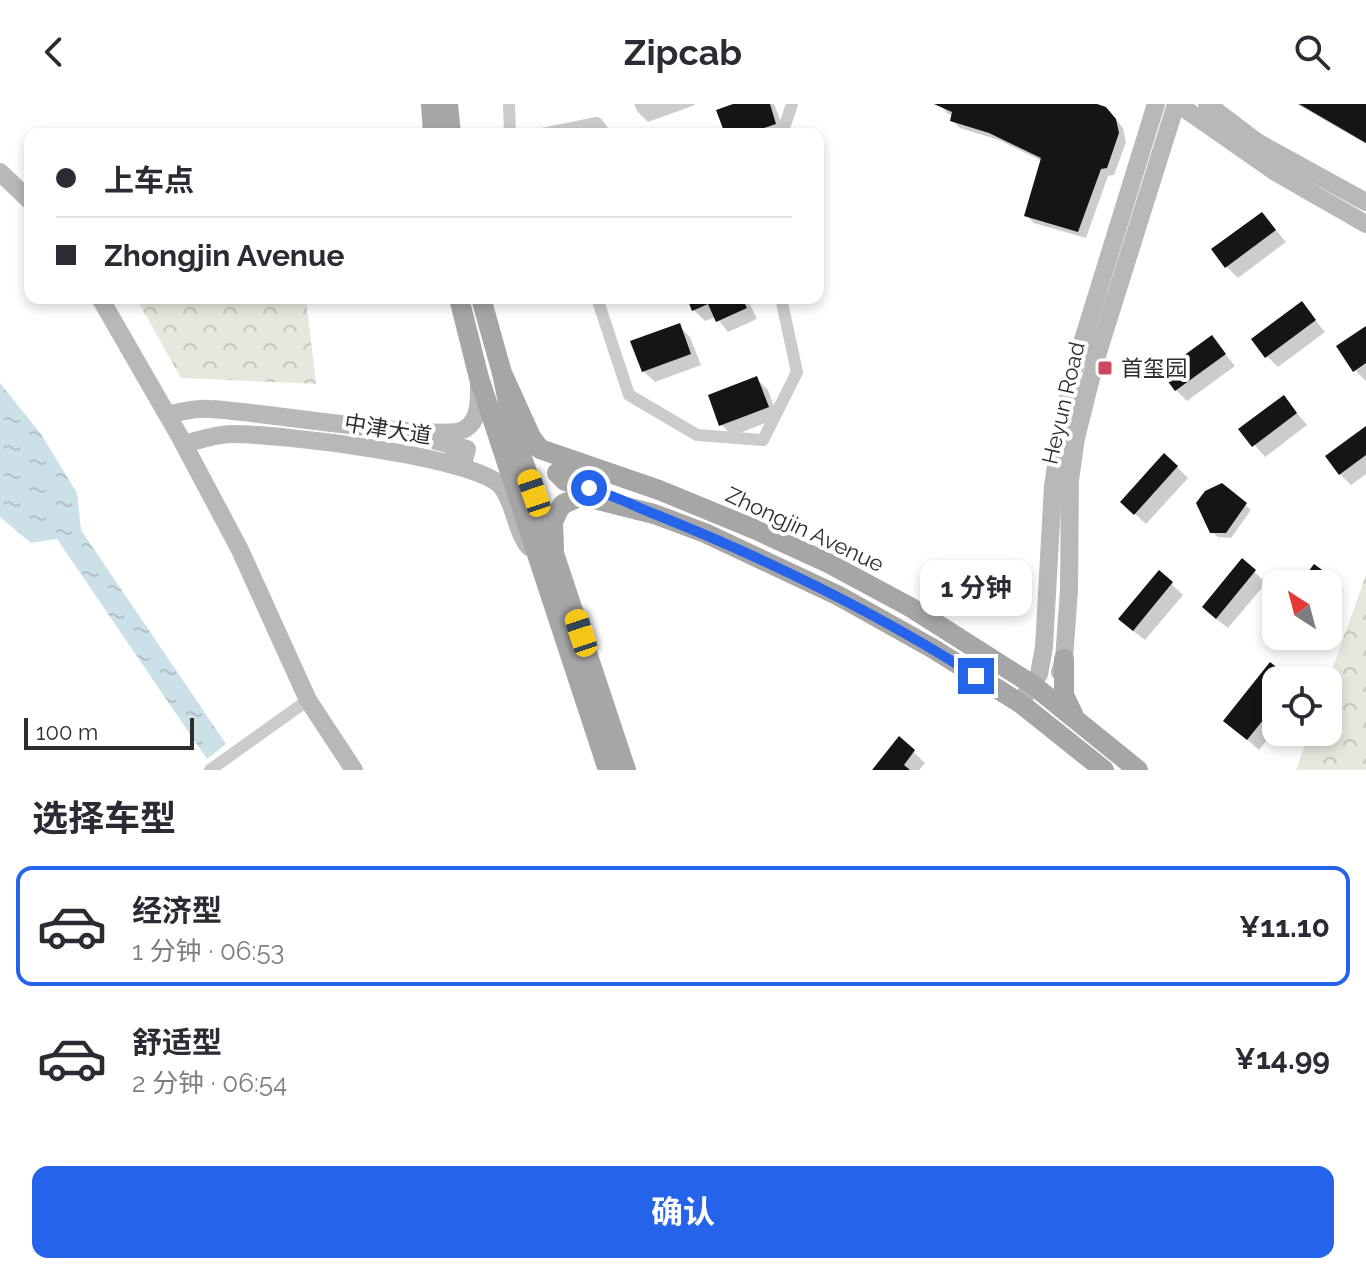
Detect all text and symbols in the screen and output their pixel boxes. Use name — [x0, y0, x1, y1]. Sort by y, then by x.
icon: back — [32, 30, 76, 74]
icon: search — [1290, 30, 1334, 74]
text: Zipcab — [624, 31, 742, 73]
text: 上车点 — [104, 163, 194, 198]
text: Zhongjin Avenue — [104, 238, 345, 273]
street label: Heyun Road — [1036, 339, 1090, 467]
place label: 首玺园 — [1121, 355, 1187, 381]
marker: 首玺园 — [1096, 359, 1114, 377]
street label: 中津大道 — [343, 409, 433, 449]
car — [515, 466, 553, 520]
route start — [571, 470, 607, 506]
street label: Zhongjin Avenue — [722, 481, 888, 577]
callout: 1 分钟 — [920, 560, 1032, 616]
north arrow — [1262, 570, 1342, 650]
map controls — [1262, 570, 1342, 746]
text: 1 分钟 — [940, 573, 1012, 603]
car — [562, 606, 600, 660]
route end — [958, 658, 994, 694]
button: locate — [1262, 666, 1342, 746]
scale bar — [24, 714, 194, 750]
text: 100 m — [36, 719, 98, 745]
text: 选择车型 — [32, 797, 176, 839]
icon: car — [36, 890, 108, 962]
text: 经济型 — [132, 893, 222, 928]
text: ¥11.10 — [1239, 909, 1330, 944]
text: 1 分钟 · 06:53 — [132, 936, 284, 966]
icon: car — [36, 1022, 108, 1094]
text: 舒适型 — [132, 1025, 222, 1060]
text: ¥14.99 — [1235, 1041, 1330, 1076]
text: 2 分钟 · 06:54 — [132, 1068, 287, 1098]
button: 确认 — [32, 1166, 1334, 1258]

